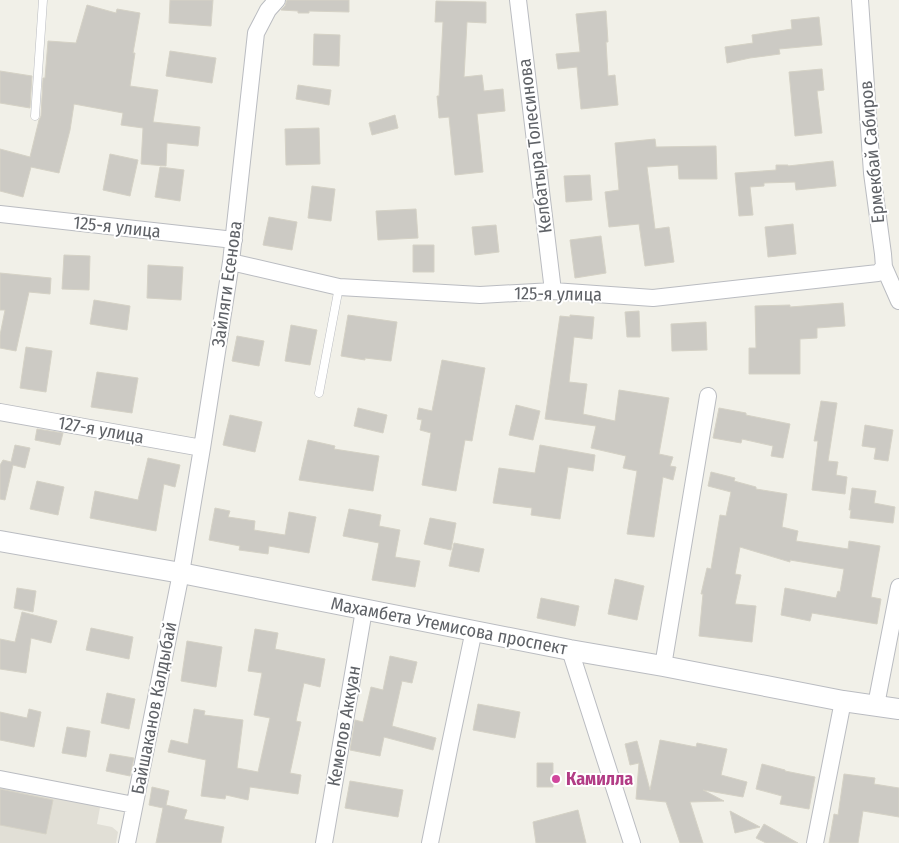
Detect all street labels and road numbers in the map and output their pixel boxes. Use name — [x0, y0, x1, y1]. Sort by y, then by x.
street label: Келбатыра Толесинова — [513, 57, 557, 234]
street label: Ермекбай Сабиров — [855, 80, 889, 224]
street label: 125-я улица — [72, 211, 162, 243]
street label: Зайляги Есенова — [207, 219, 247, 348]
street label: 125-я улица — [514, 282, 602, 306]
street label: 127-я улица — [56, 412, 146, 448]
street label: Махамбета Утемисова проспект — [329, 592, 570, 660]
street label: Байшаканов Калдыбай — [126, 620, 182, 796]
street label: Кемелов Аккуан — [323, 664, 365, 788]

